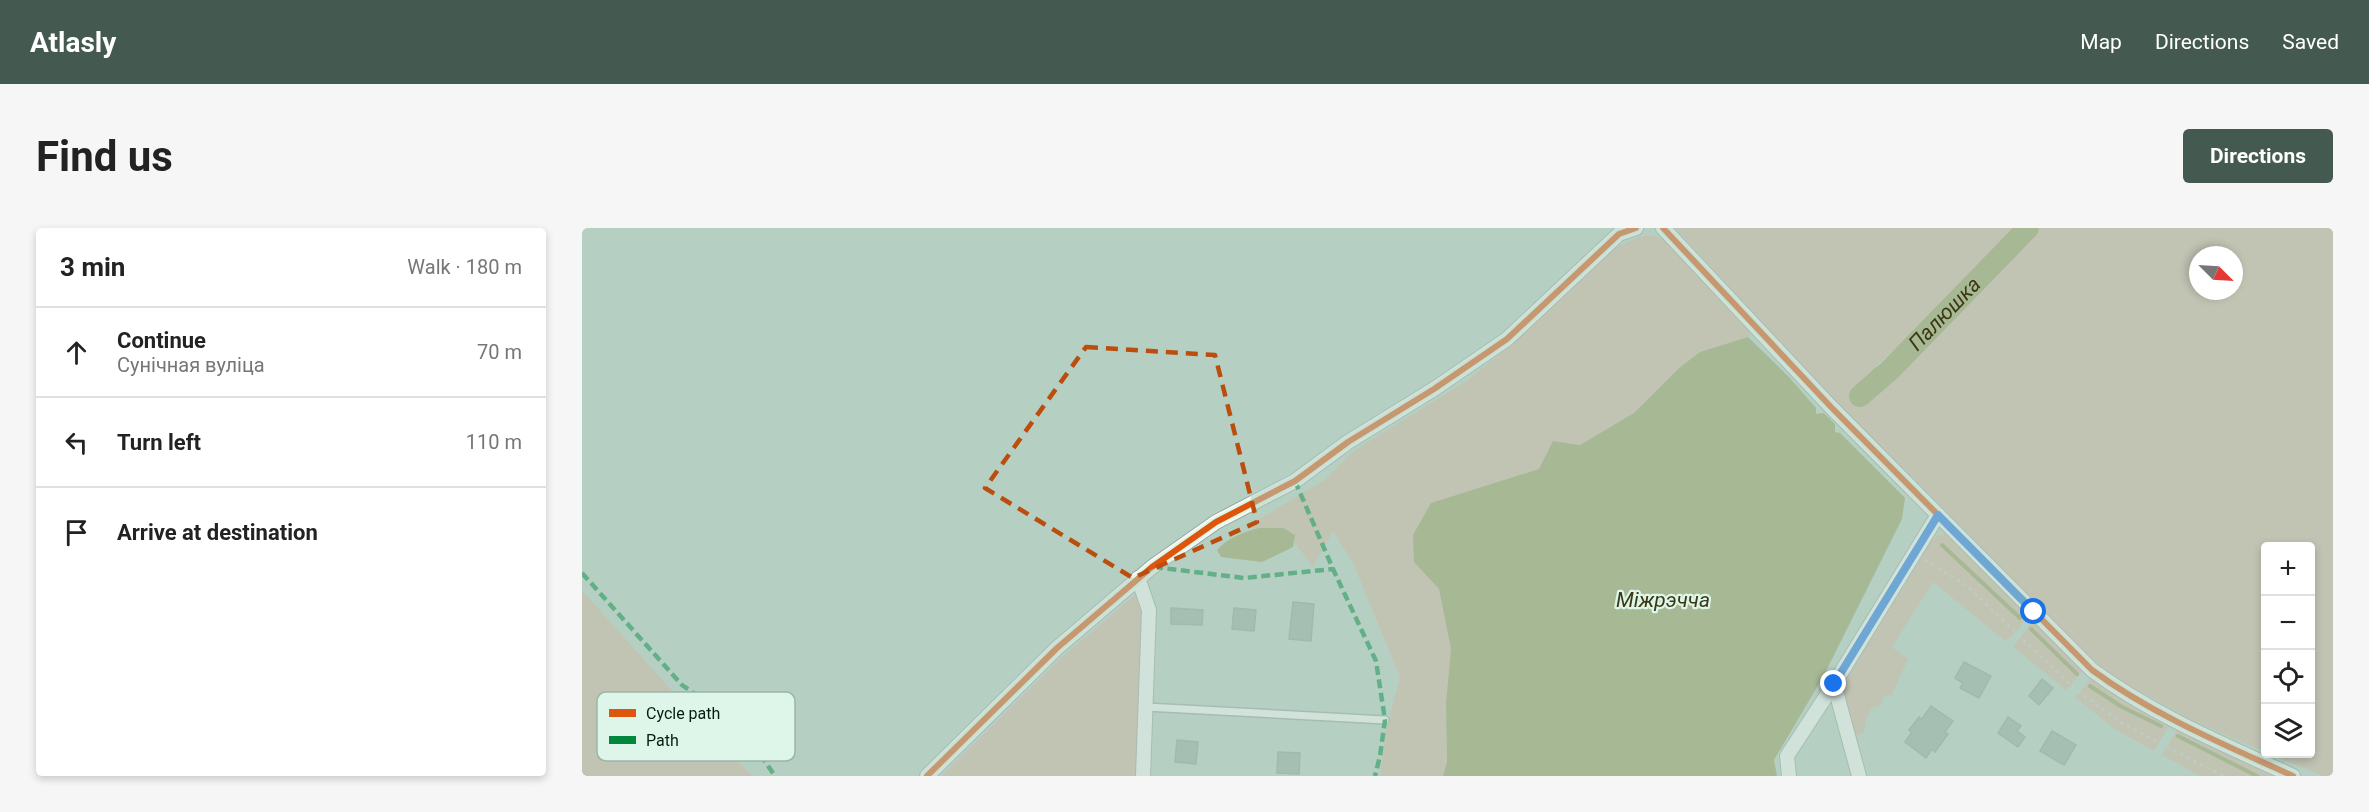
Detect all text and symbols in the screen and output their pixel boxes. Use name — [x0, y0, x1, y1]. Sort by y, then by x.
text: Atlasly — [30, 26, 116, 59]
text: Map — [2080, 30, 2122, 54]
text: Directions — [2155, 30, 2249, 54]
text: Saved — [2282, 30, 2339, 54]
button: Directions — [2183, 129, 2333, 183]
text: Find us — [36, 132, 173, 181]
north arrow — [2189, 246, 2243, 300]
text: 3 min — [60, 252, 125, 282]
text: Walk · 180 m — [407, 255, 522, 279]
water label: Палюшка — [1904, 272, 1985, 355]
text: Continue — [117, 328, 206, 353]
icon: ahead — [60, 336, 93, 369]
text: 70 m — [477, 340, 522, 364]
text: Сунічная вуліца — [117, 353, 265, 377]
icon: left — [60, 426, 93, 459]
text: Turn left — [117, 430, 201, 455]
text: 110 m — [466, 430, 522, 454]
icon: arrive — [60, 516, 93, 549]
text: Arrive at destination — [117, 520, 318, 545]
map controls — [2261, 542, 2315, 758]
button: + — [2261, 542, 2315, 596]
water label: Міжрэчча — [1616, 588, 1710, 612]
button: − — [2261, 596, 2315, 650]
route start — [2020, 598, 2046, 624]
button: locate — [2261, 650, 2315, 704]
route end — [1820, 670, 1846, 696]
legend — [597, 692, 795, 761]
text: Cycle path — [646, 704, 720, 723]
button: layers — [2261, 704, 2315, 758]
text: Path — [646, 731, 679, 750]

